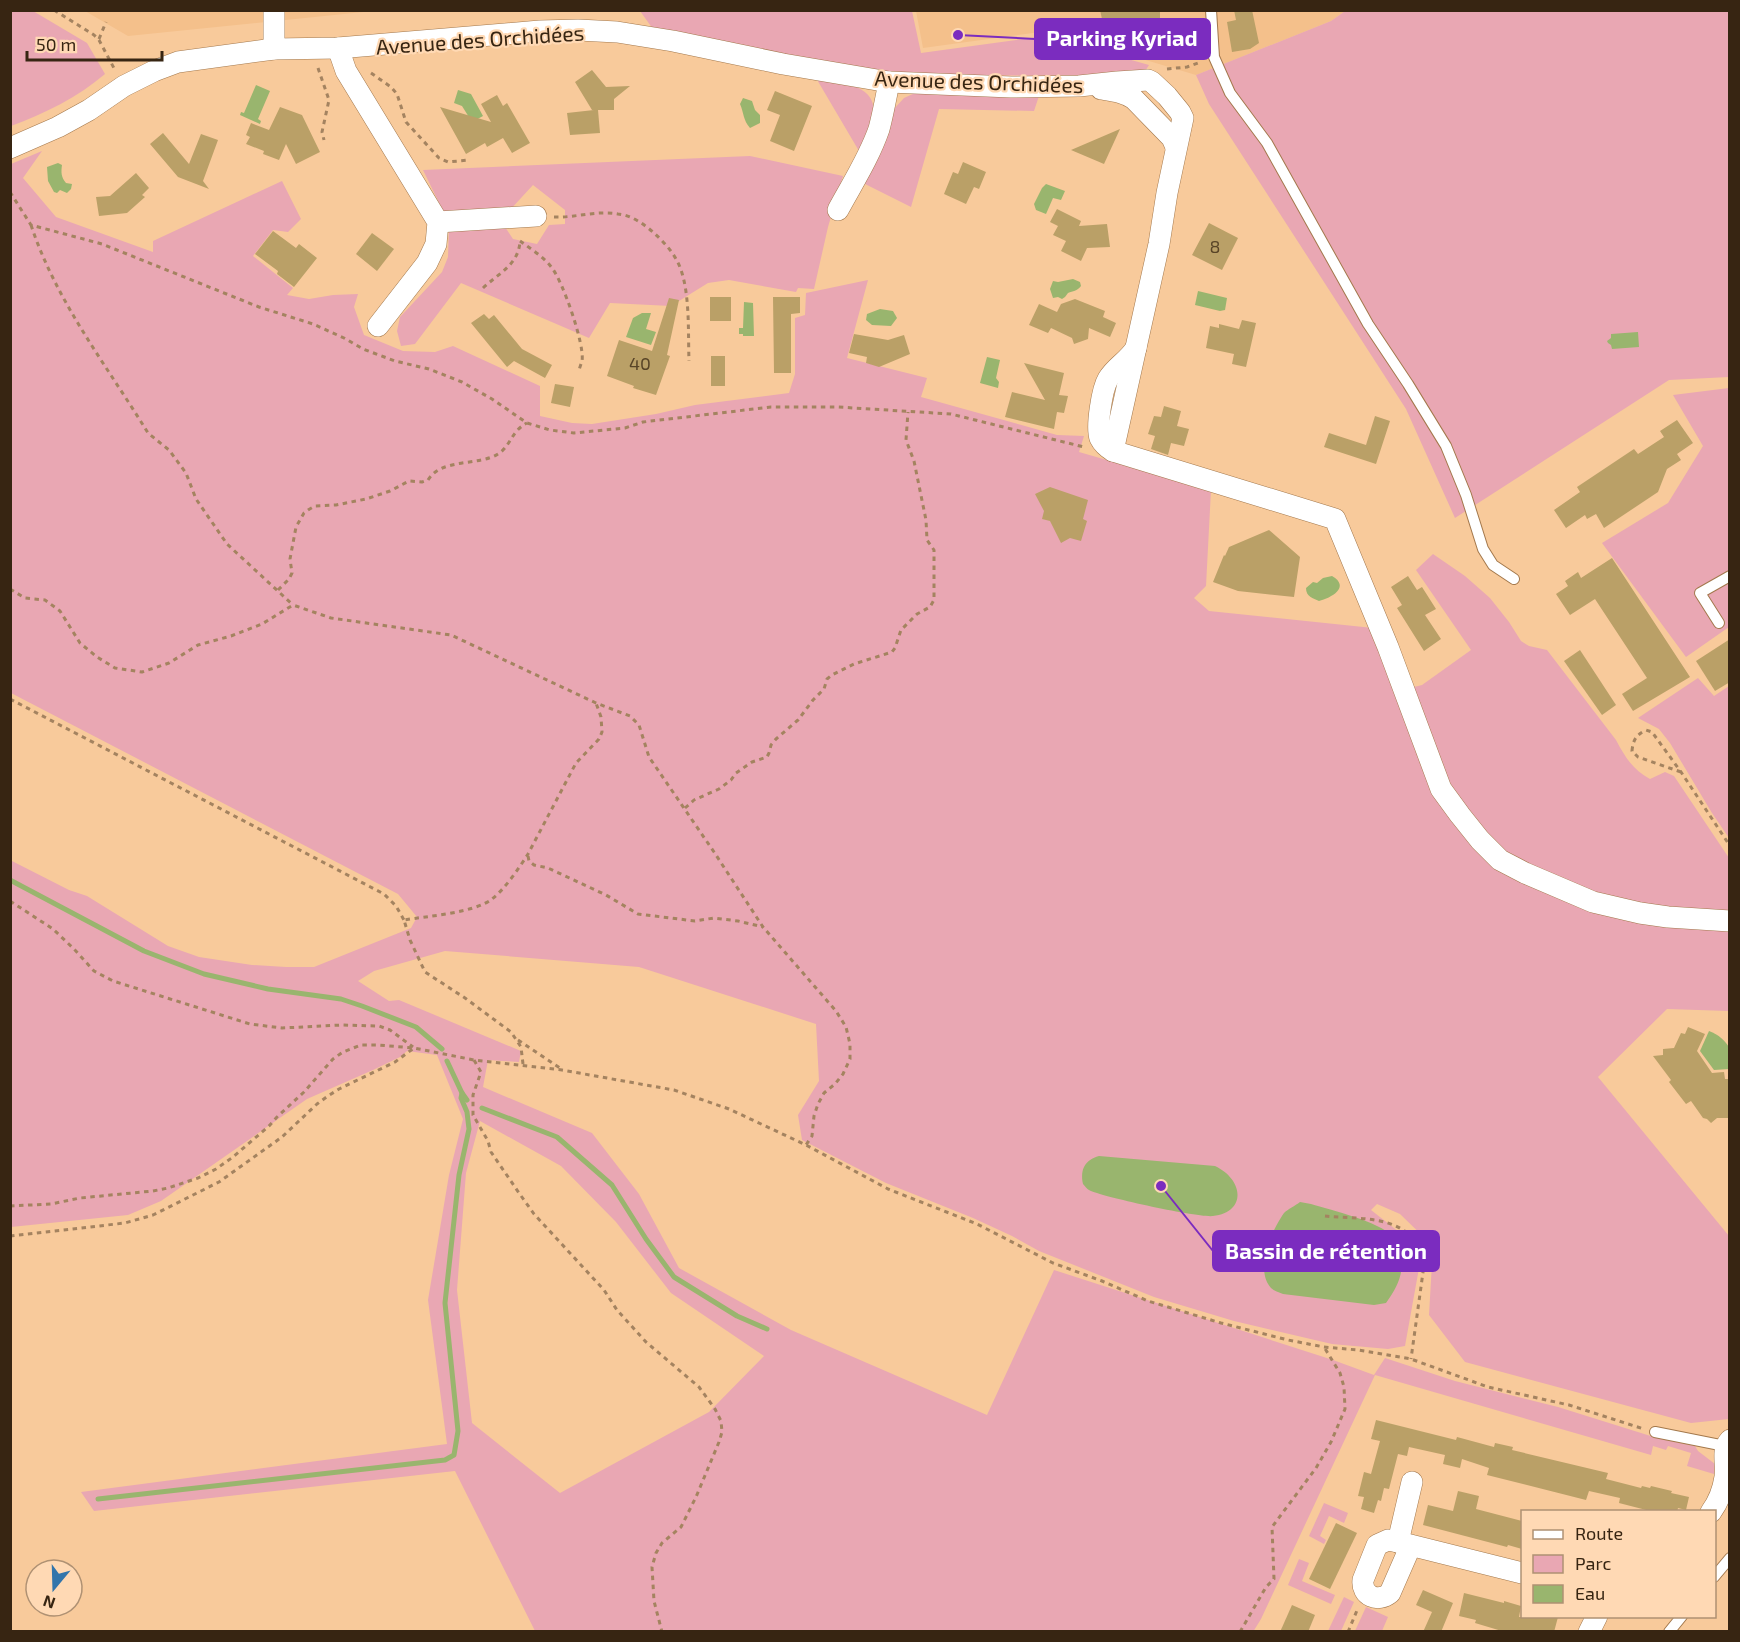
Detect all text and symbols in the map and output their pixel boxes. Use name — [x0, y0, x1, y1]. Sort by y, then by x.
street label: Avenue des Orchidées — [375, 19, 585, 59]
callout: Parking Kyriad — [1035, 19, 1210, 59]
scale bar — [27, 24, 162, 62]
text: Parking Kyriad — [1046, 24, 1198, 51]
text: 50 m — [36, 33, 76, 55]
street label: Avenue des Orchidées — [874, 65, 1084, 97]
house number: 8 — [1210, 235, 1220, 257]
house number: 40 — [629, 352, 651, 374]
callout: Bassin de rétention — [1213, 1231, 1439, 1271]
text: Bassin de rétention — [1225, 1237, 1427, 1263]
legend — [1521, 1510, 1716, 1618]
text: Route — [1575, 1522, 1623, 1544]
text: Parc — [1575, 1552, 1611, 1574]
north arrow — [24, 1558, 84, 1618]
text: Eau — [1575, 1582, 1605, 1604]
text: N — [40, 1592, 58, 1614]

